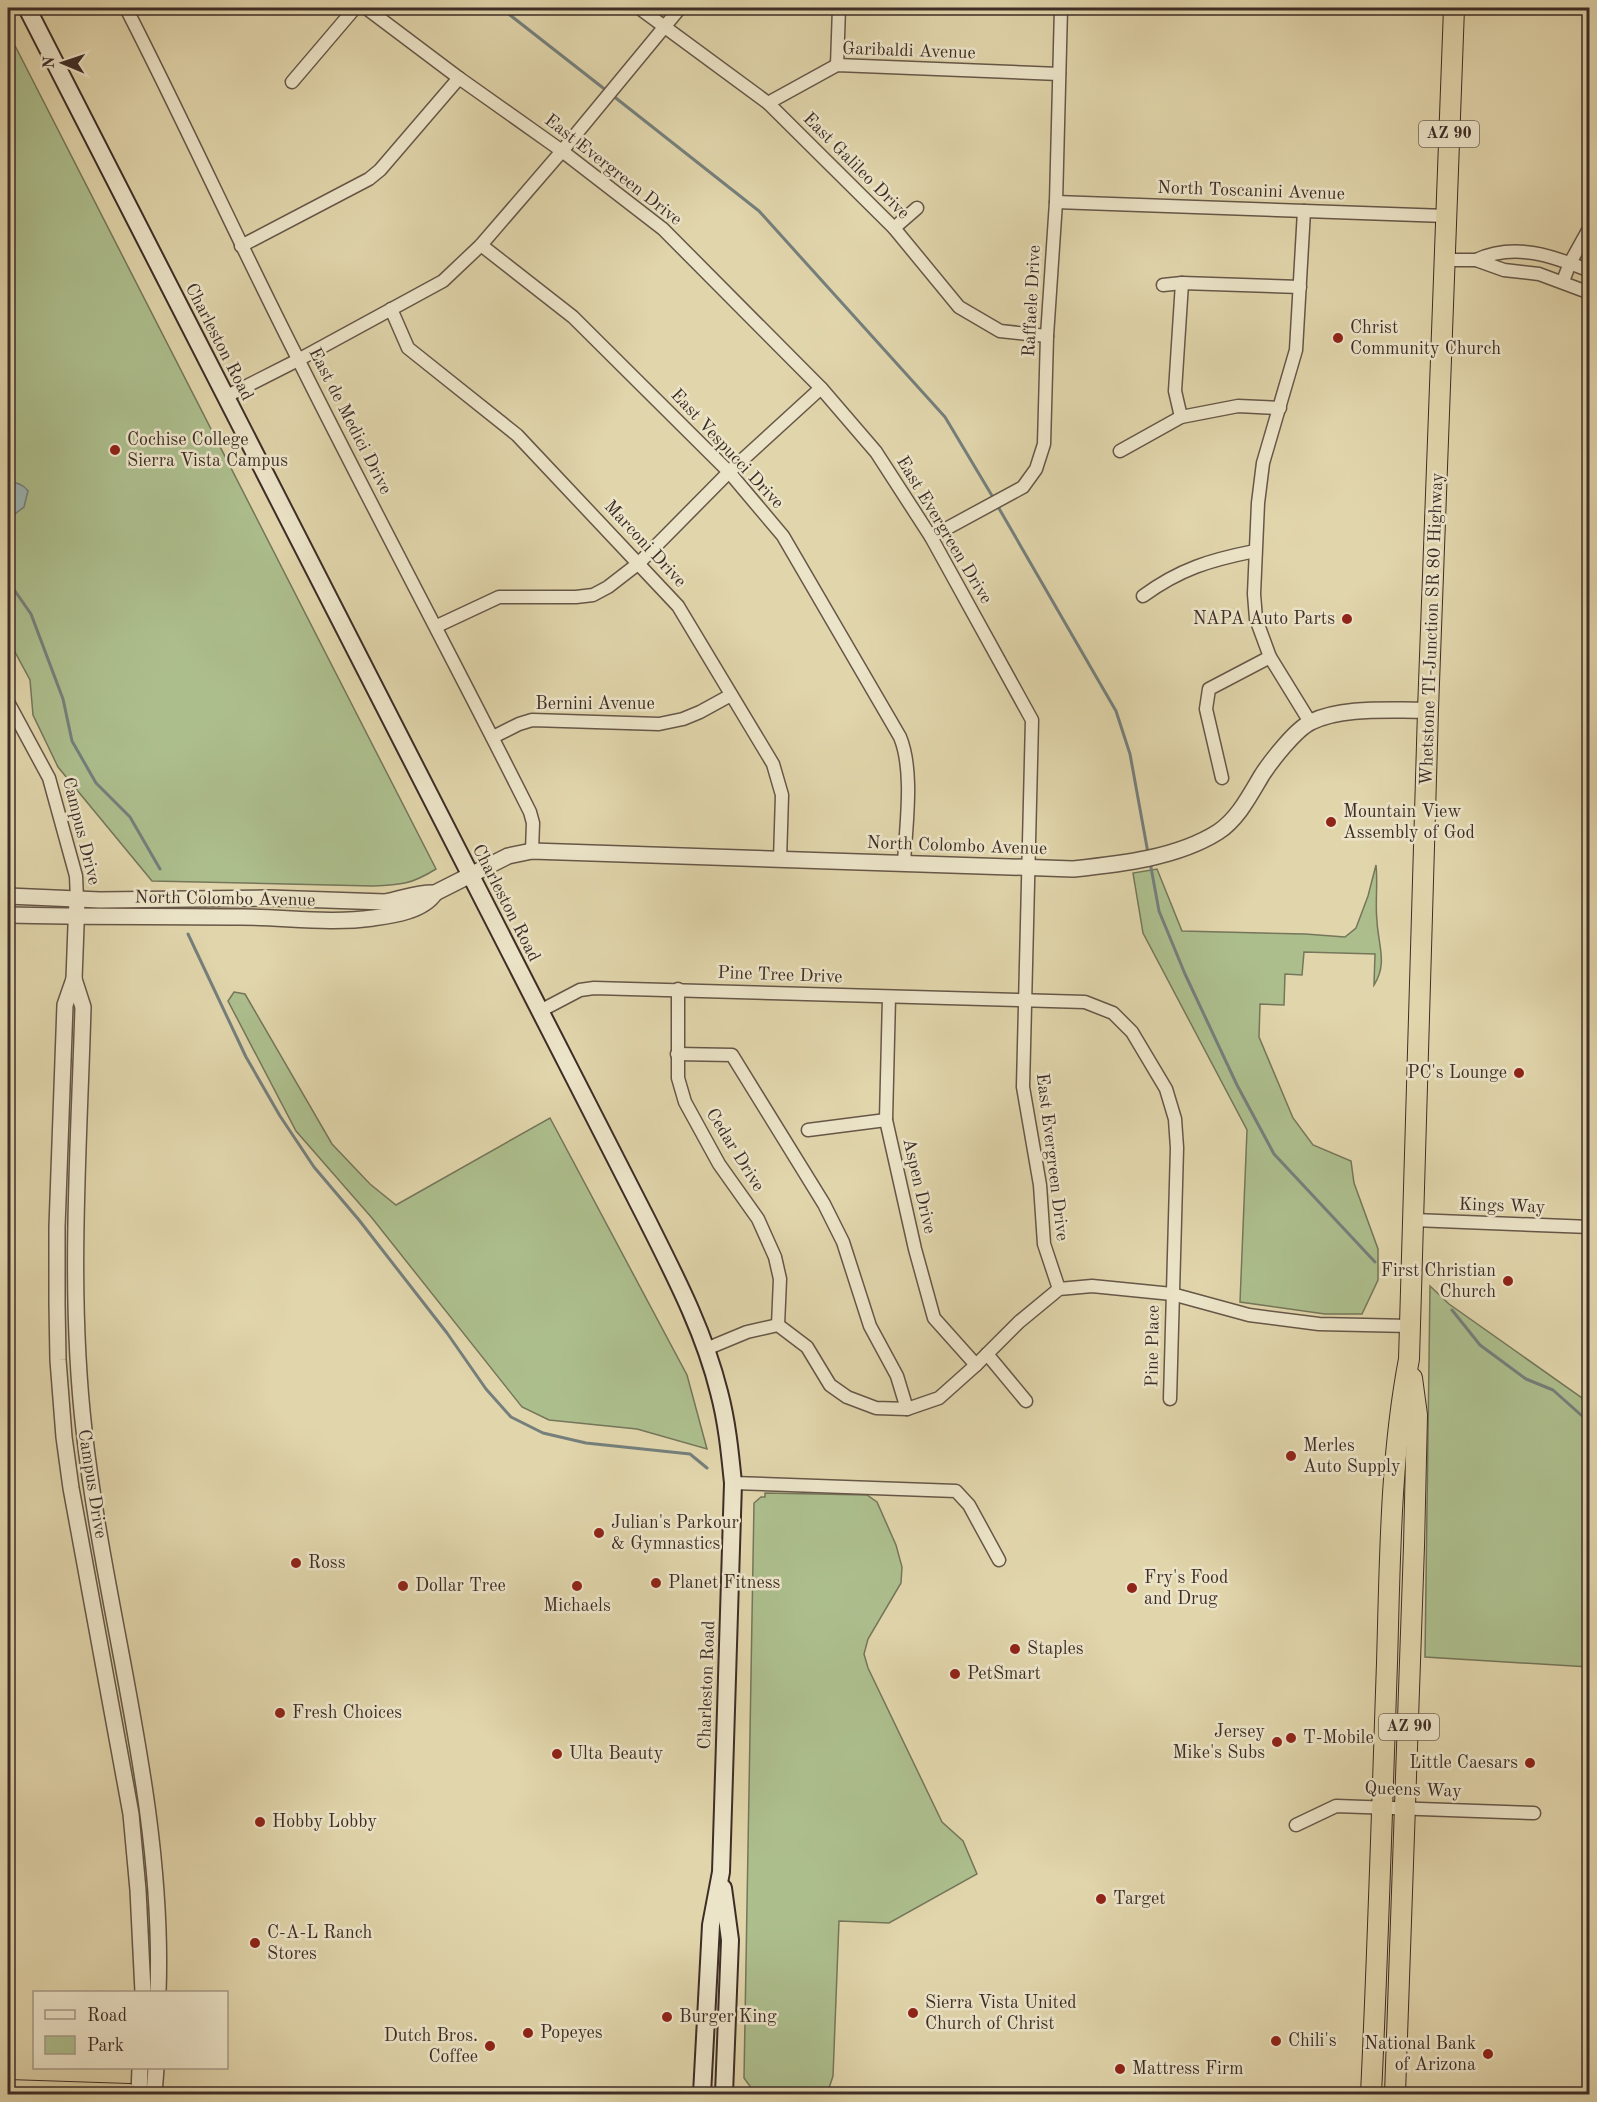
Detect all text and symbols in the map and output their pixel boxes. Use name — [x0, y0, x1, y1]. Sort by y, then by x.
north arrow — [33, 33, 93, 93]
street label: Garibaldi Avenue — [842, 40, 976, 62]
text: N — [42, 55, 58, 69]
street label: East Galileo Drive — [799, 109, 913, 223]
street label: East Evergreen Drive — [541, 111, 685, 229]
road number: AZ 90 — [1419, 121, 1479, 147]
street label: North Toscanini Avenue — [1157, 179, 1345, 203]
street label: Raffaele Drive — [1020, 244, 1044, 358]
street label: Charleston Road — [182, 280, 256, 404]
place label: Christ Community Church — [1350, 319, 1501, 358]
marker: Christ Community Church — [1331, 331, 1345, 345]
street label: East de Medici Drive — [305, 345, 395, 497]
street label: East Vespucci Drive — [667, 386, 787, 512]
place label: Cochise College Sierra Vista Campus — [127, 431, 288, 470]
marker: Cochise College Sierra Vista Campus — [108, 443, 122, 457]
street label: East Evergreen Drive — [893, 453, 995, 607]
street label: Whetstone TI-Junction SR 80 Highway — [1418, 472, 1446, 786]
street label: Marconi Drive — [601, 497, 689, 591]
place label: NAPA Auto Parts — [1193, 610, 1335, 628]
marker: NAPA Auto Parts — [1340, 612, 1354, 626]
street label: Bernini Avenue — [535, 695, 655, 713]
street label: Campus Drive — [59, 775, 103, 887]
place label: Mountain View Assembly of God — [1343, 803, 1475, 842]
marker: Mountain View Assembly of God — [1324, 815, 1338, 829]
street label: North Colombo Avenue — [866, 834, 1048, 858]
street label: Charleston Road — [469, 841, 543, 965]
street label: North Colombo Avenue — [134, 888, 316, 910]
street label: Pine Tree Drive — [717, 964, 843, 986]
place label: PC's Lounge — [1407, 1064, 1507, 1082]
marker: PC's Lounge — [1512, 1066, 1526, 1080]
street label: East Evergreen Drive — [1033, 1072, 1071, 1242]
street label: Cedar Drive — [702, 1105, 768, 1195]
street label: Aspen Drive — [899, 1137, 939, 1235]
street label: Kings Way — [1458, 1195, 1546, 1217]
place label: First Christian Church — [1381, 1262, 1496, 1301]
marker: First Christian Church — [1501, 1274, 1515, 1288]
street label: Pine Place — [1143, 1305, 1163, 1387]
street label: Campus Drive — [74, 1428, 110, 1540]
place label: Merles Auto Supply — [1303, 1437, 1401, 1476]
marker: Merles Auto Supply — [1284, 1449, 1298, 1463]
place label: Julian's Parkour & Gymnastics — [611, 1514, 739, 1553]
marker: Julian's Parkour & Gymnastics — [592, 1526, 606, 1540]
place label: Ross — [308, 1554, 346, 1572]
marker: Ross — [289, 1556, 303, 1570]
place label: Fry's Food and Drug — [1144, 1569, 1228, 1608]
place label: Planet Fitness — [668, 1574, 780, 1592]
marker: Planet Fitness — [649, 1576, 663, 1590]
place label: Dollar Tree — [415, 1577, 506, 1595]
marker: Dollar Tree — [396, 1579, 410, 1593]
marker: Michaels — [570, 1579, 584, 1593]
marker: Fry's Food and Drug — [1125, 1581, 1139, 1595]
place label: Michaels — [543, 1597, 611, 1615]
street label: Charleston Road — [696, 1620, 718, 1750]
place label: Staples — [1027, 1640, 1084, 1658]
marker: Staples — [1008, 1642, 1022, 1656]
place label: PetSmart — [967, 1665, 1041, 1683]
marker: PetSmart — [948, 1667, 962, 1681]
place label: Fresh Choices — [292, 1704, 402, 1722]
marker: Fresh Choices — [273, 1706, 287, 1720]
road number: AZ 90 — [1379, 1714, 1439, 1740]
place label: Jersey Mike's Subs — [1172, 1723, 1265, 1762]
place label: T-Mobile — [1303, 1729, 1374, 1747]
marker: T-Mobile — [1284, 1731, 1298, 1745]
marker: Jersey Mike's Subs — [1270, 1735, 1284, 1749]
place label: Ulta Beauty — [569, 1745, 664, 1763]
marker: Ulta Beauty — [550, 1747, 564, 1761]
place label: Little Caesars — [1409, 1754, 1518, 1772]
marker: Little Caesars — [1523, 1756, 1537, 1770]
street label: Queens Way — [1364, 1779, 1462, 1801]
place label: Hobby Lobby — [272, 1813, 378, 1831]
marker: Hobby Lobby — [253, 1815, 267, 1829]
place label: Target — [1113, 1890, 1166, 1908]
marker: Target — [1094, 1892, 1108, 1906]
place label: C-A-L Ranch Stores — [267, 1924, 373, 1963]
marker: C-A-L Ranch Stores — [248, 1936, 262, 1950]
legend — [33, 1991, 228, 2069]
place label: Sierra Vista United Church of Christ — [925, 1994, 1077, 2033]
marker: Sierra Vista United Church of Christ — [906, 2006, 920, 2020]
text: Road — [87, 2007, 127, 2025]
place label: Burger King — [679, 2008, 777, 2026]
marker: Burger King — [660, 2010, 674, 2024]
place label: Popeyes — [540, 2024, 603, 2042]
marker: Popeyes — [521, 2026, 535, 2040]
place label: Dutch Bros. Coffee — [384, 2027, 478, 2066]
place label: Chili's — [1288, 2032, 1337, 2050]
marker: Chili's — [1269, 2034, 1283, 2048]
place label: National Bank of Arizona — [1364, 2035, 1476, 2074]
text: Park — [87, 2037, 124, 2055]
marker: Dutch Bros. Coffee — [483, 2039, 497, 2053]
marker: National Bank of Arizona — [1481, 2047, 1495, 2061]
place label: Mattress Firm — [1132, 2060, 1244, 2078]
marker: Mattress Firm — [1113, 2062, 1127, 2076]

